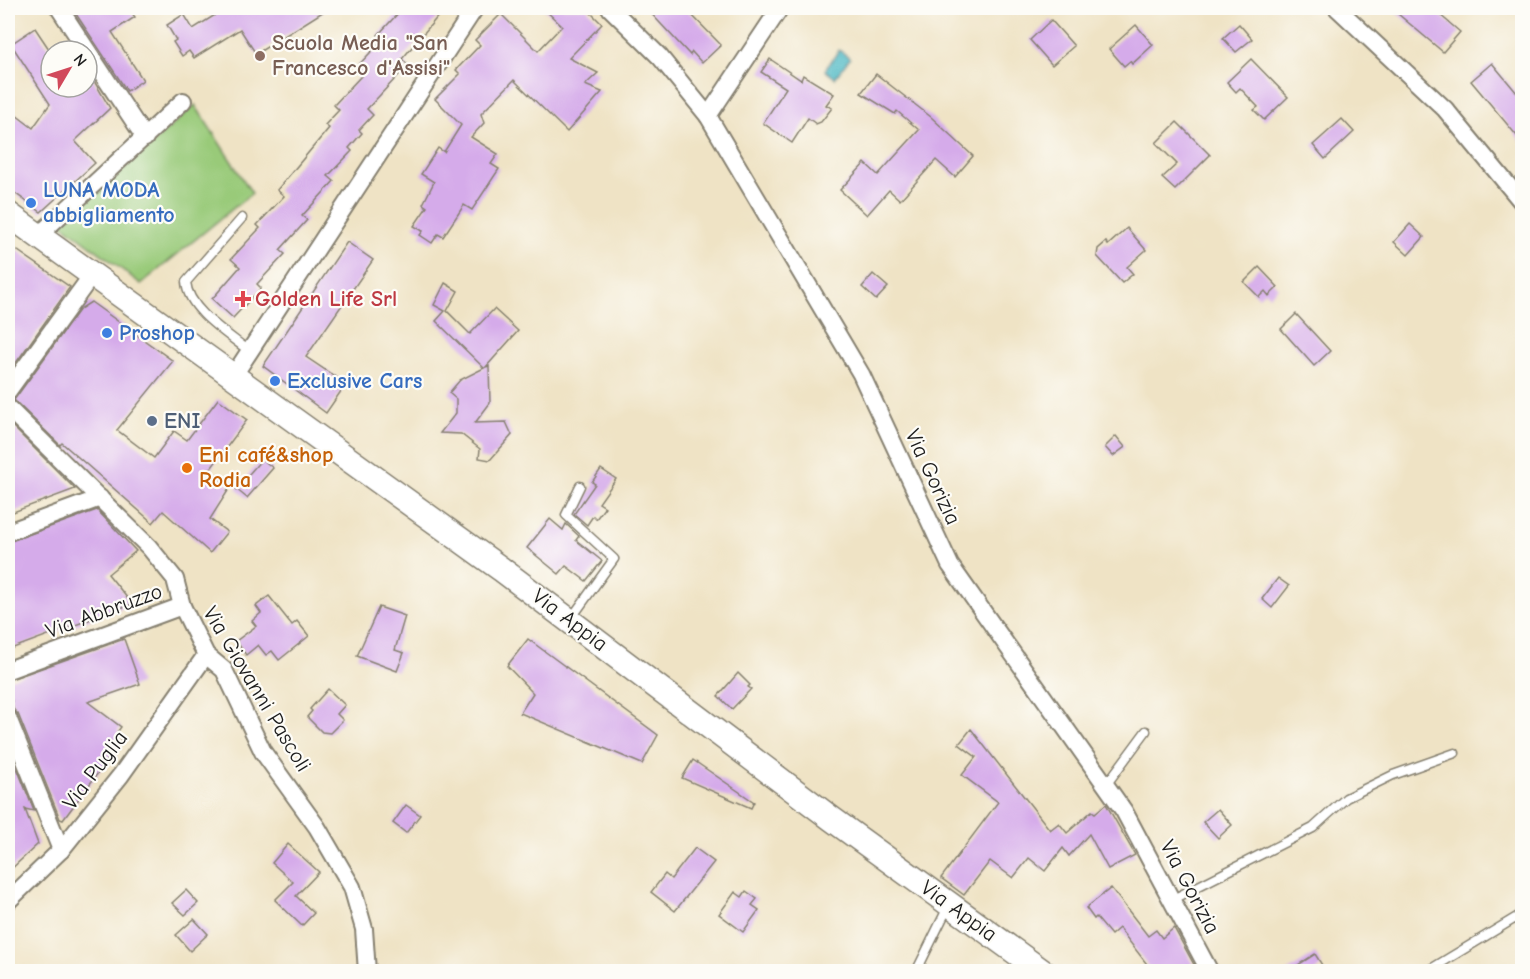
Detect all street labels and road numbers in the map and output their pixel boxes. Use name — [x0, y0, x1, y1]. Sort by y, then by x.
street label: Via Gorizia — [900, 425, 966, 529]
street label: Via Abbruzzo — [42, 578, 166, 644]
street label: Via Appia — [527, 583, 613, 657]
street label: Via Giovanni Pascoli — [197, 602, 317, 776]
street label: Via Puglia — [57, 725, 133, 815]
street label: Via Gorizia — [1154, 836, 1226, 938]
street label: Via Appia — [916, 875, 1002, 947]

